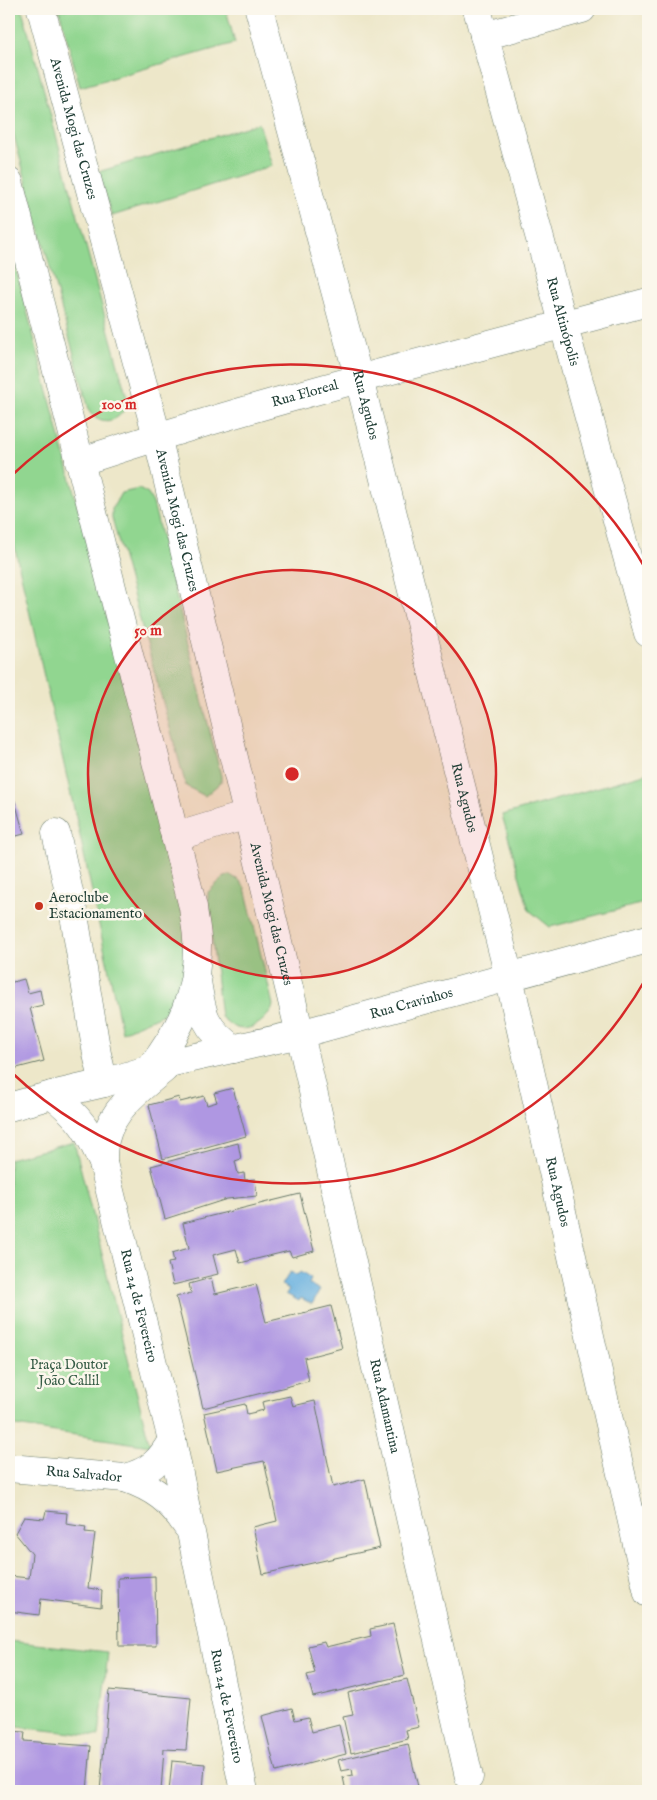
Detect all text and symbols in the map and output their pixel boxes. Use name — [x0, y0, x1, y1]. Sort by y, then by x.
street label: Avenida Mogi das Cruzes — [45, 55, 101, 202]
street label: Rua Altinópolis — [542, 275, 583, 368]
street label: Rua Agudos — [348, 368, 383, 442]
street label: Rua Floreal — [269, 376, 340, 412]
text: 100 m — [101, 395, 137, 414]
street label: Avenida Mogi das Cruzes — [151, 446, 203, 593]
text: 50 m — [134, 621, 162, 640]
street label: Rua Agudos — [447, 761, 481, 835]
centre of rings — [283, 765, 301, 783]
street label: Avenida Mogi das Cruzes — [245, 840, 297, 987]
place label: Aeroclube Estacionamento — [48, 889, 143, 923]
marker: Aeroclube Estacionamento — [33, 900, 45, 912]
street label: Rua Cravinhos — [368, 984, 455, 1024]
street label: Rua Agudos — [541, 1155, 574, 1229]
street label: Rua 24 de Fevereiro — [116, 1247, 161, 1365]
park label: Praça Doutor João Callil — [30, 1356, 108, 1390]
street label: Rua Adamantina — [365, 1357, 404, 1456]
street label: Rua Salvador — [45, 1462, 122, 1487]
street label: Rua 24 de Fevereiro — [206, 1647, 247, 1765]

